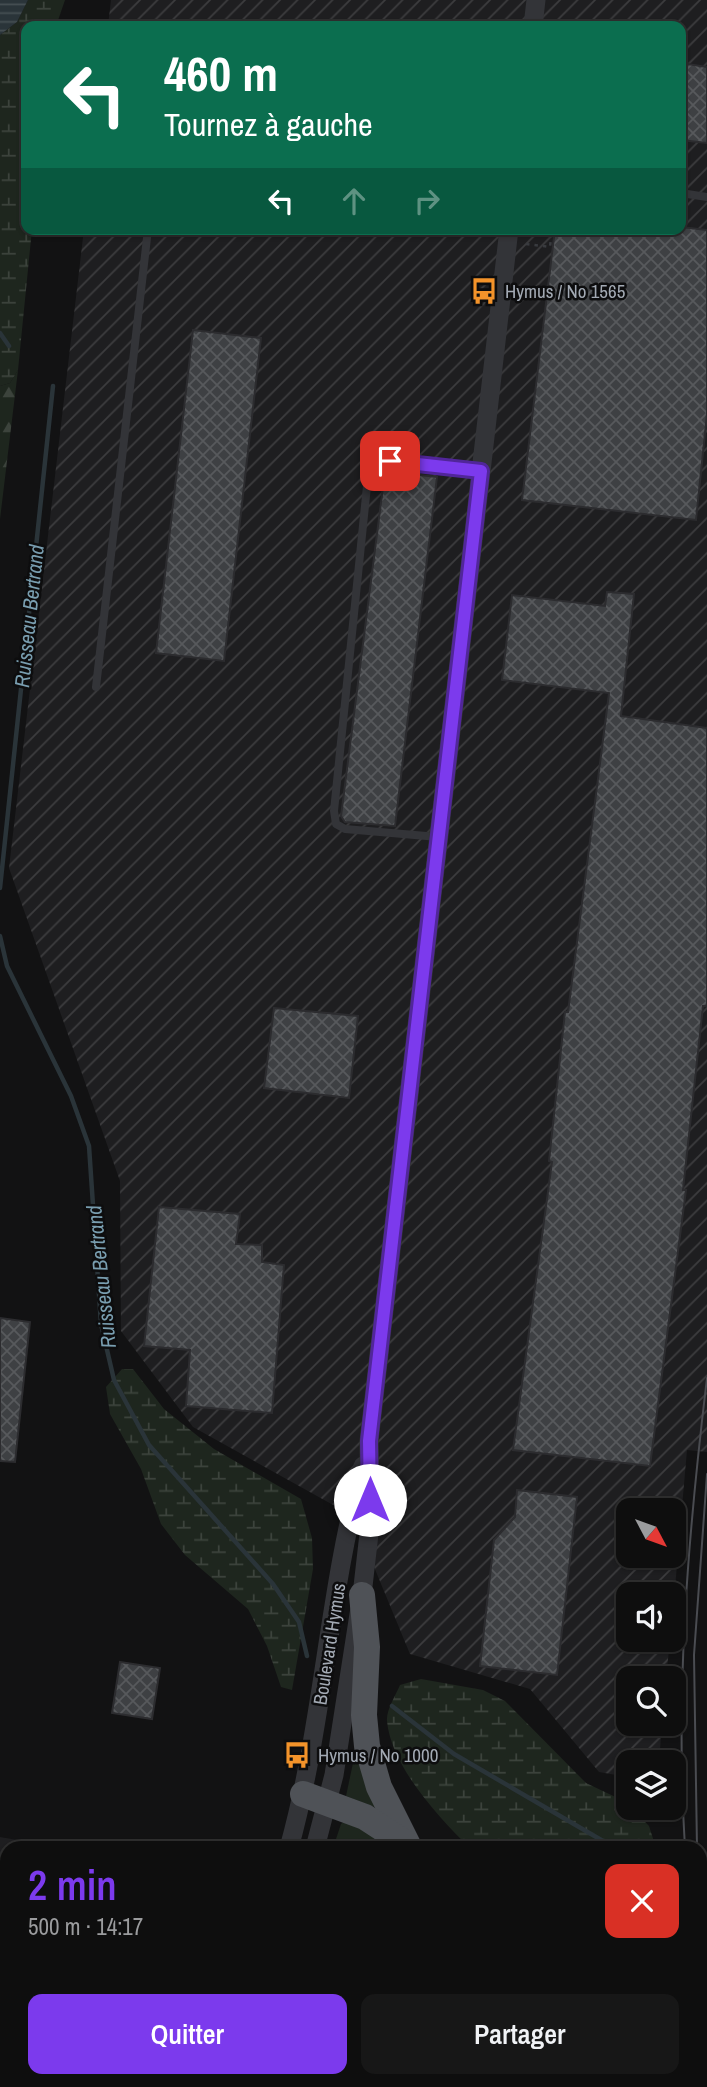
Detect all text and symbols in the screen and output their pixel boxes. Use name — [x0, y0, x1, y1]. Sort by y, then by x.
text: 460 m — [164, 40, 278, 106]
icon: left — [49, 49, 140, 140]
text: Tournez à gauche — [164, 103, 373, 146]
icon: left — [262, 182, 300, 220]
icon: ahead — [335, 182, 373, 220]
icon: right — [408, 182, 446, 220]
bus stop icon: Hymus / No 1565 — [469, 276, 499, 306]
place label: Hymus / No 1565 — [505, 278, 626, 304]
pin — [360, 431, 420, 491]
icon: arrive — [371, 442, 409, 480]
water label: Ruisseau Bertrand — [7, 543, 51, 689]
water label: Ruisseau Bertrand — [79, 1204, 123, 1350]
position arrow — [333, 1463, 407, 1537]
north arrow — [616, 1498, 686, 1568]
map controls — [616, 1498, 686, 1820]
street label: Boulevard Hymus — [307, 1581, 351, 1707]
button: sound — [616, 1582, 686, 1652]
button: search — [616, 1666, 686, 1736]
bus stop icon: Hymus / No 1000 — [282, 1740, 312, 1770]
place label: Hymus / No 1000 — [318, 1742, 438, 1768]
button: layers — [616, 1750, 686, 1820]
text: 2 min — [28, 1857, 117, 1913]
button: close — [605, 1864, 679, 1938]
text: 500 m · 14:17 — [28, 1911, 143, 1942]
button: Quitter — [28, 1994, 347, 2074]
button: Partager — [361, 1994, 679, 2074]

